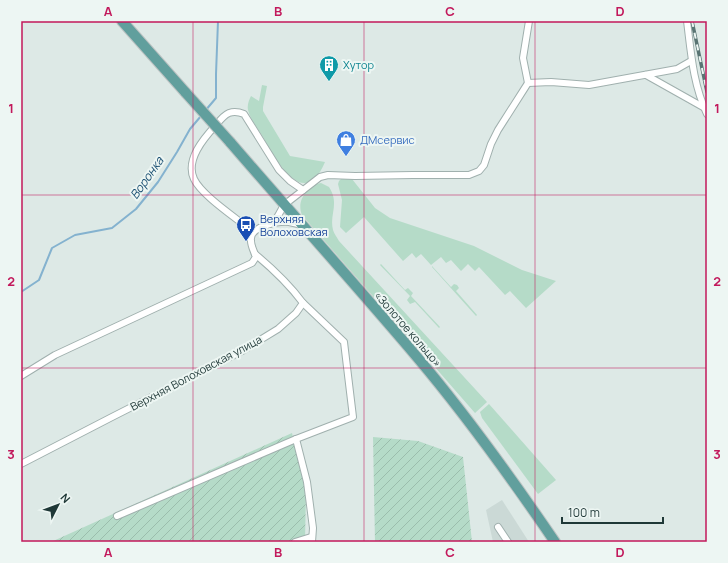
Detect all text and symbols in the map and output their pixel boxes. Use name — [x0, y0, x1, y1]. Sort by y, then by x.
text: A — [104, 2, 113, 20]
text: B — [274, 2, 282, 20]
text: C — [445, 2, 455, 20]
text: D — [615, 2, 625, 20]
building icon: Хутор — [318, 54, 340, 82]
place label: Хутор — [343, 57, 374, 72]
text: 1 — [8, 99, 14, 117]
text: 1 — [714, 99, 720, 117]
shop icon: ДМсервис — [335, 129, 357, 157]
place label: ДМсервис — [360, 132, 415, 147]
water label: Воронка — [126, 152, 168, 202]
place label: Верхняя Волоховская — [260, 211, 328, 239]
bus stop icon: Верхняя Волоховская — [235, 214, 257, 242]
text: 2 — [7, 272, 15, 290]
text: 2 — [713, 272, 721, 290]
street label: «Золотое кольцо» — [371, 288, 445, 370]
street label: Верхняя Волоховская улица — [127, 331, 264, 414]
text: 3 — [7, 445, 15, 463]
text: 3 — [713, 445, 721, 463]
north arrow — [38, 485, 78, 525]
text: N — [58, 490, 74, 506]
scale bar — [562, 499, 663, 525]
text: 100 m — [568, 504, 600, 521]
text: A — [104, 543, 113, 561]
text: B — [274, 543, 282, 561]
text: C — [445, 543, 455, 561]
text: D — [615, 543, 625, 561]

